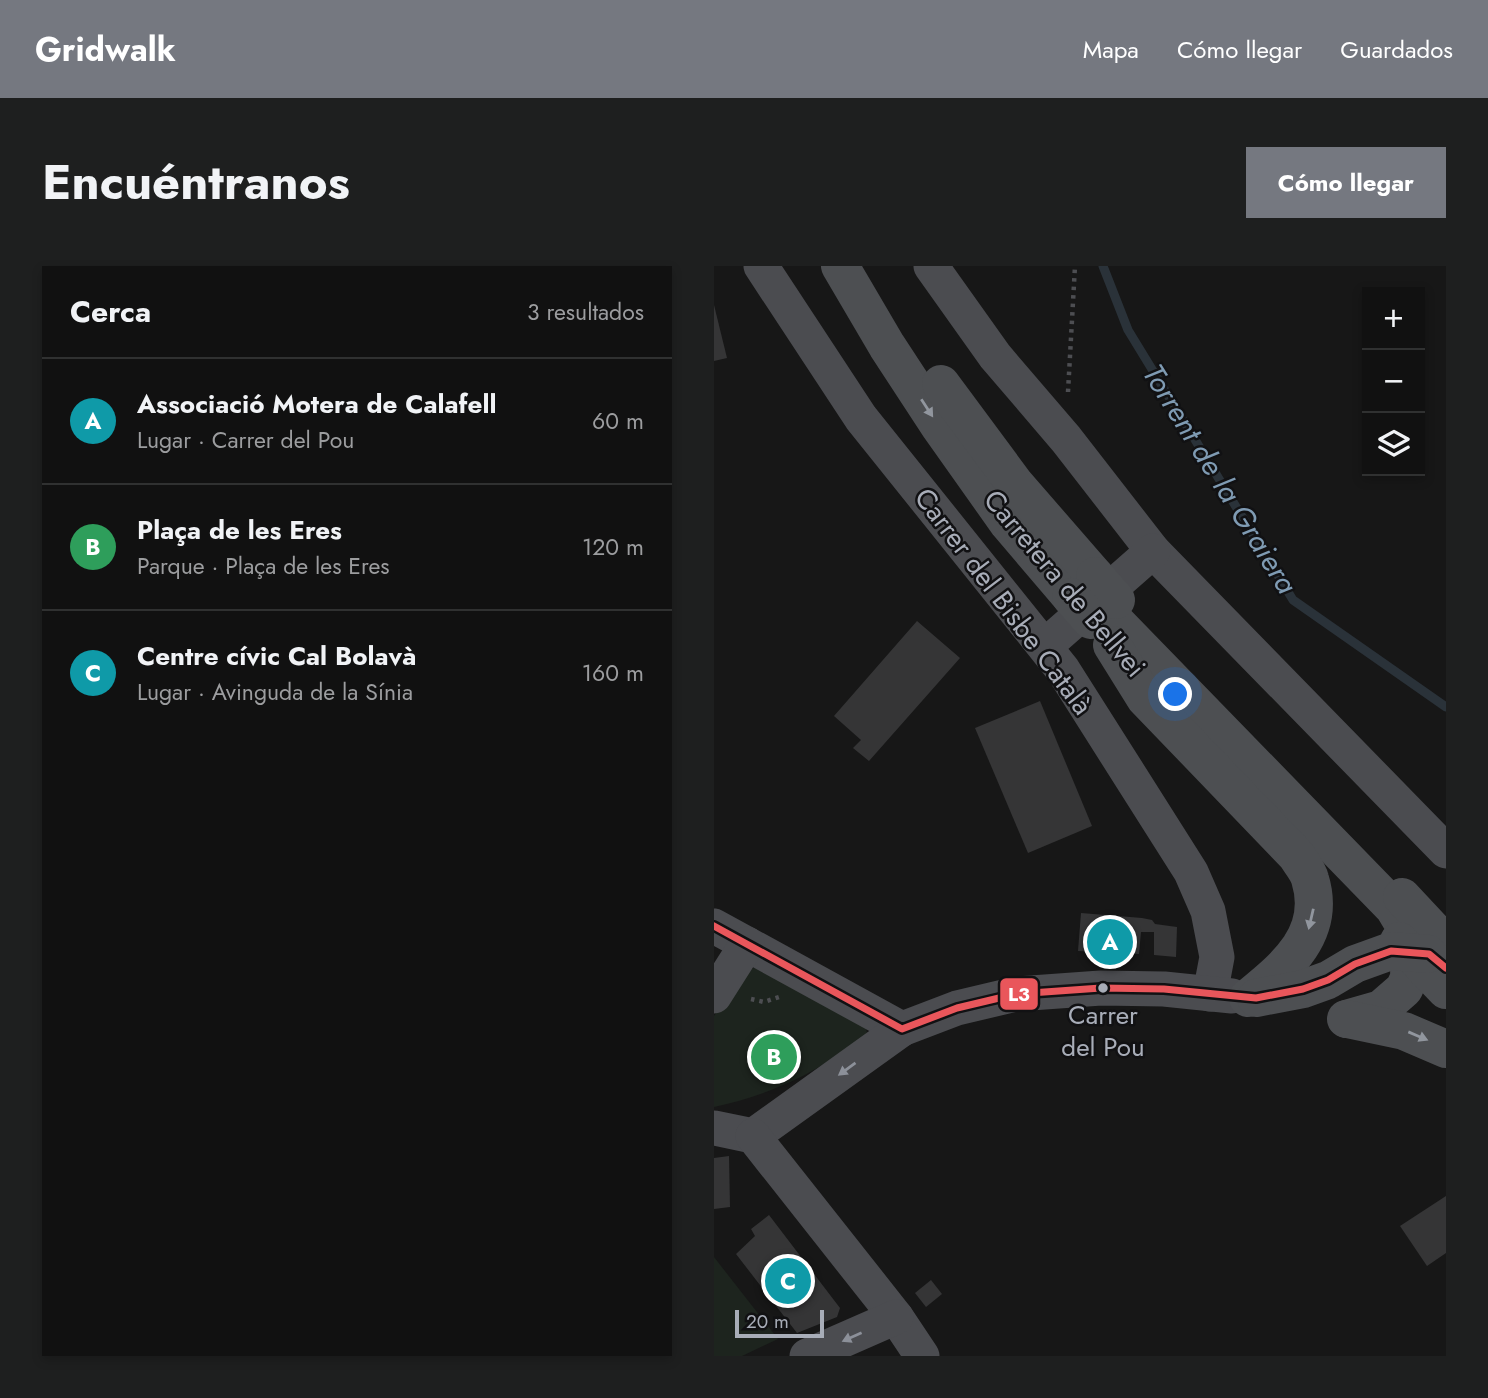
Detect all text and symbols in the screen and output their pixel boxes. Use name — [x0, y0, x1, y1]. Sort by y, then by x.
text: Gridwalk — [35, 26, 176, 73]
text: Mapa — [1083, 32, 1139, 67]
text: Cómo llegar — [1177, 32, 1302, 67]
text: Guardados — [1340, 32, 1453, 67]
text: Encuéntranos — [42, 147, 350, 217]
button: Cómo llegar — [1246, 147, 1446, 218]
map controls — [1362, 287, 1425, 476]
button: + — [1362, 287, 1425, 350]
text: Cerca — [70, 290, 151, 333]
text: 3 resultados — [527, 295, 644, 329]
button: − — [1362, 350, 1425, 413]
water label: Torrent de la Graiera — [1132, 356, 1309, 602]
text: Associació Motera de Calafell — [137, 385, 496, 423]
one-way arrow — [920, 398, 933, 417]
text: A — [85, 404, 101, 438]
text: 60 m — [592, 404, 644, 438]
button: layers — [1362, 413, 1425, 476]
text: Lugar · Carrer del Pou — [137, 423, 354, 457]
street label: Carrer del Bisbe Català — [905, 479, 1103, 723]
street label: Carretera de Bellvei — [974, 481, 1155, 686]
text: Plaça de les Eres — [137, 511, 342, 549]
text: B — [85, 530, 101, 564]
text: 120 m — [582, 530, 644, 564]
text: Parque · Plaça de les Eres — [137, 549, 390, 583]
text: Centre cívic Cal Bolavà — [137, 637, 416, 675]
text: C — [85, 656, 101, 690]
text: 160 m — [582, 656, 644, 690]
text: Lugar · Avinguda de la Sínia — [137, 675, 413, 709]
your location — [1158, 677, 1192, 711]
one-way arrow — [1305, 908, 1316, 930]
pin: A — [1087, 916, 1133, 968]
line badge: L3 — [999, 977, 1039, 1011]
text: L3 — [1008, 981, 1030, 1008]
marker: Carrer del Pou — [1096, 981, 1110, 995]
place label: Carrer del Pou — [1061, 996, 1145, 1066]
pin: B — [751, 1031, 797, 1083]
one-way arrow — [1407, 1031, 1428, 1042]
one-way arrow — [838, 1062, 856, 1076]
pin: C — [765, 1255, 811, 1307]
scale bar — [735, 1307, 824, 1339]
text: 20 m — [746, 1308, 789, 1335]
one-way arrow — [841, 1332, 862, 1343]

